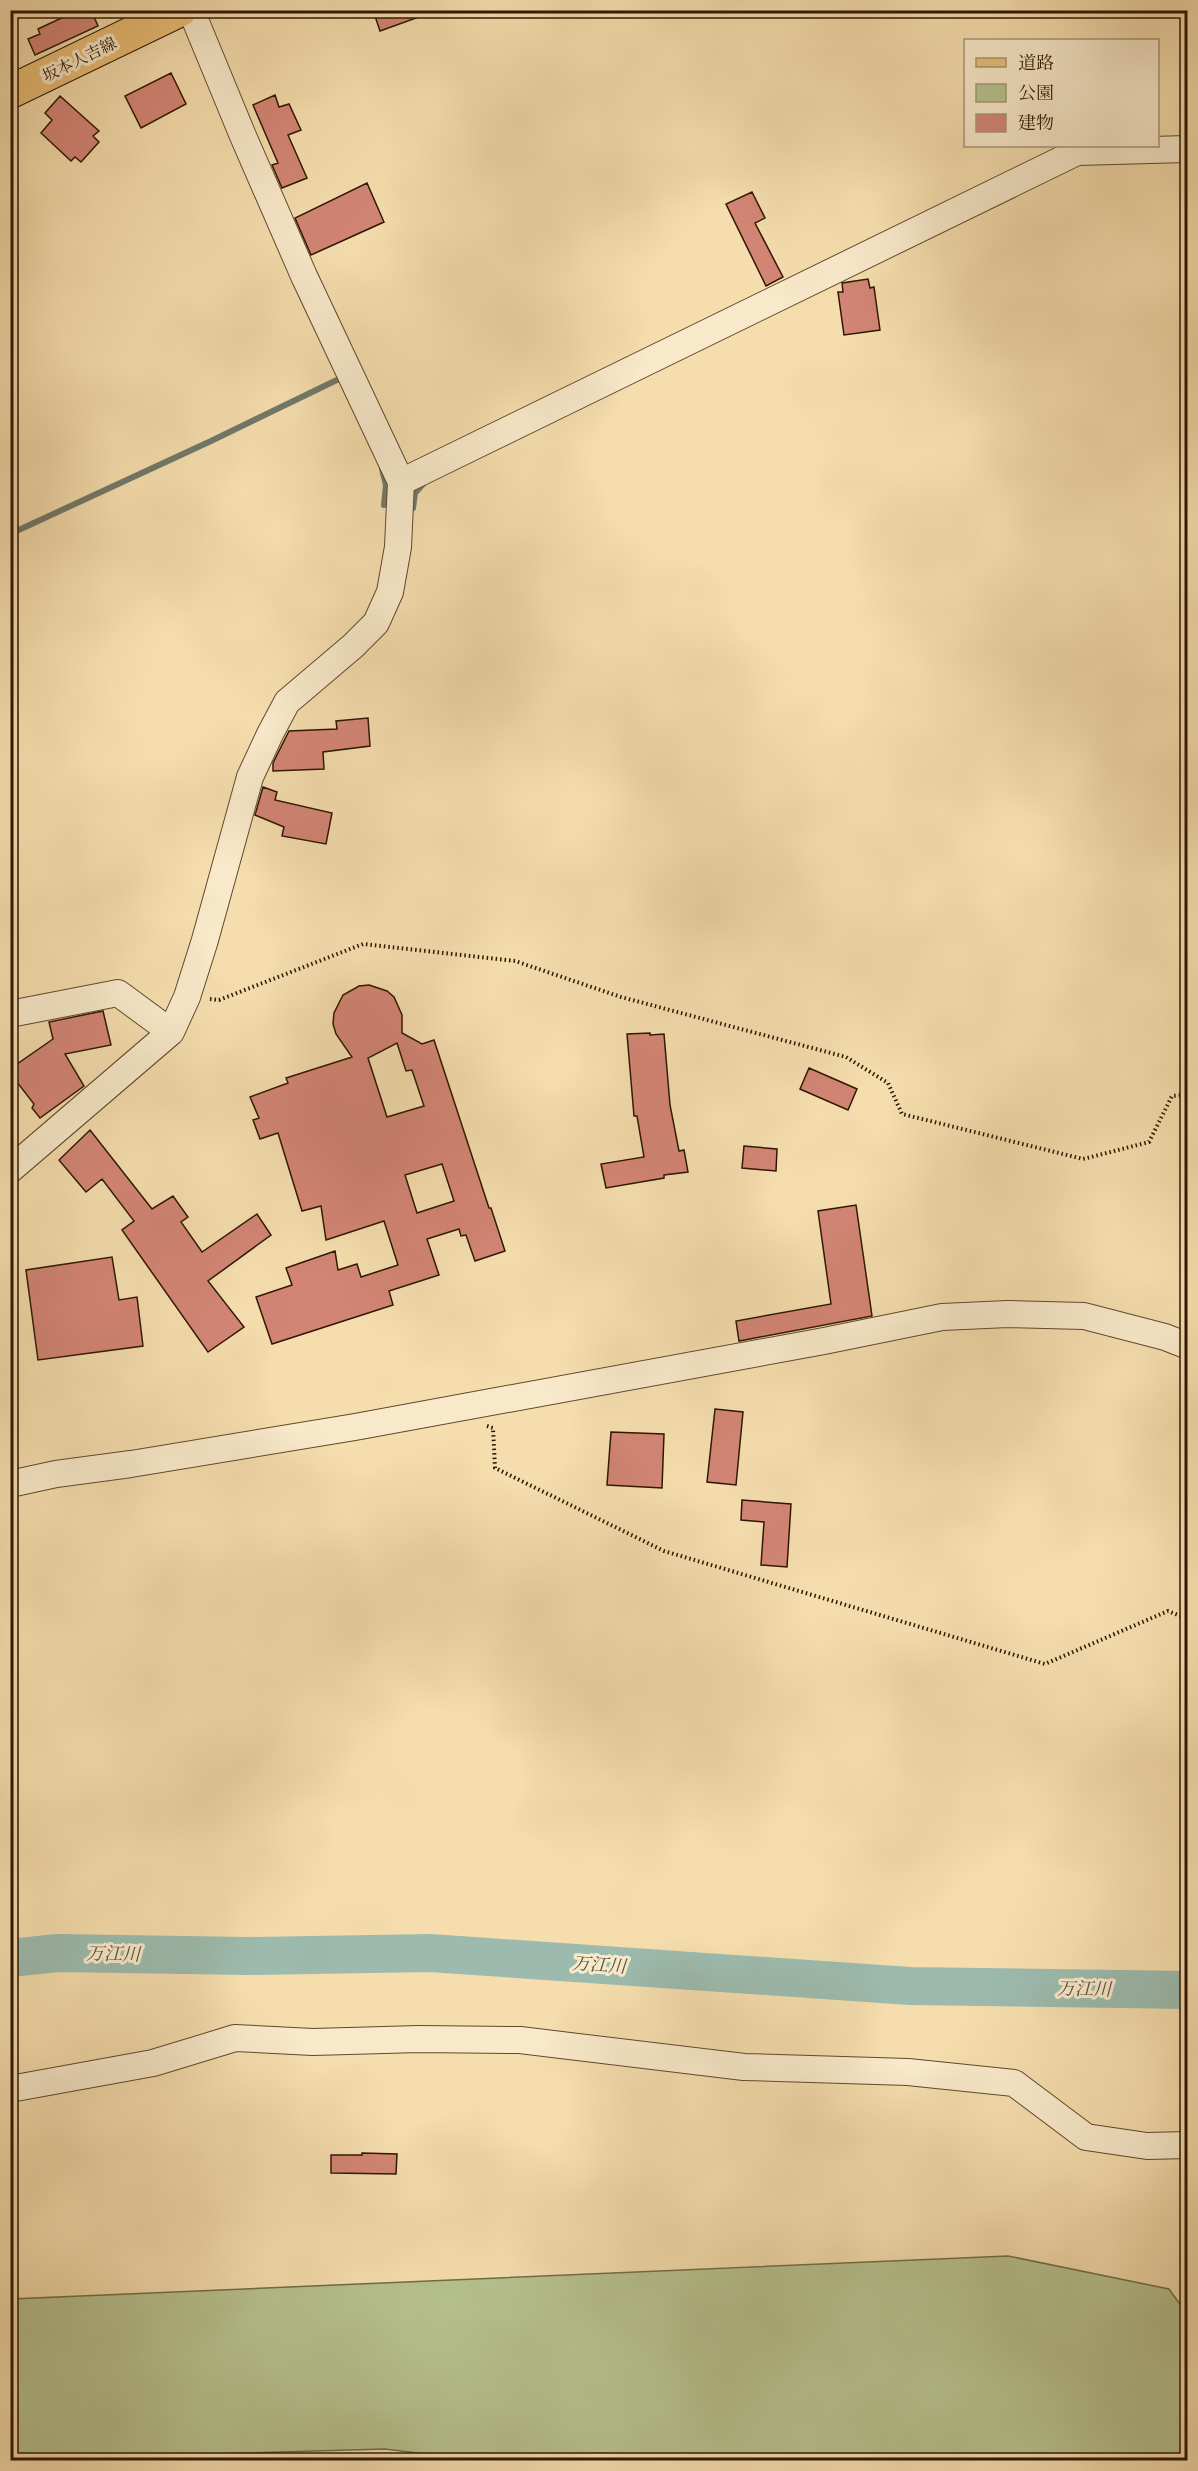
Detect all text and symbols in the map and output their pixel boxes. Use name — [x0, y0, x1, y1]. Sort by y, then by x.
street label: 坂本人吉線 — [39, 33, 119, 86]
legend — [964, 39, 1159, 147]
text: 道路 — [1018, 52, 1054, 74]
text: 公園 — [1018, 82, 1054, 104]
text: 建物 — [1018, 112, 1054, 134]
water label: 万江川 — [86, 1943, 142, 1966]
water label: 万江川 — [571, 1952, 629, 1978]
water label: 万江川 — [1057, 1978, 1113, 2001]

